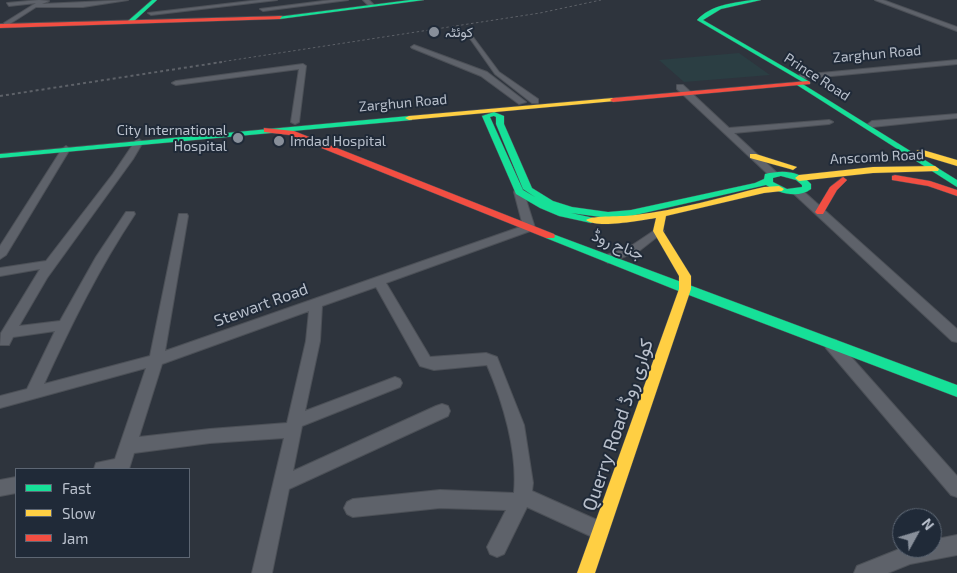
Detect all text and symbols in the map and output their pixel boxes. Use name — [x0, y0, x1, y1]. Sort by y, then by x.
place label: کوئٹہ — [445, 24, 473, 40]
marker: کوئٹہ — [427, 25, 441, 39]
street label: Zarghun Road — [832, 42, 922, 66]
street label: Prince Road — [781, 50, 853, 104]
street label: Zarghun Road — [358, 91, 448, 115]
place label: City International Hospital — [117, 122, 227, 154]
marker: City International Hospital — [231, 131, 245, 145]
place label: Imdad Hospital — [290, 133, 386, 149]
marker: Imdad Hospital — [272, 134, 286, 148]
street label: Anscomb Road — [830, 146, 924, 168]
street label: جناح روڈ — [589, 226, 647, 264]
street label: Stewart Road — [211, 279, 311, 331]
street label: Querry Road کواری روڈ — [578, 336, 658, 514]
legend — [15, 468, 190, 558]
text: Fast — [62, 479, 91, 497]
text: Slow — [62, 504, 96, 522]
north arrow — [892, 508, 942, 558]
text: N — [918, 515, 938, 533]
text: Jam — [62, 529, 88, 547]

